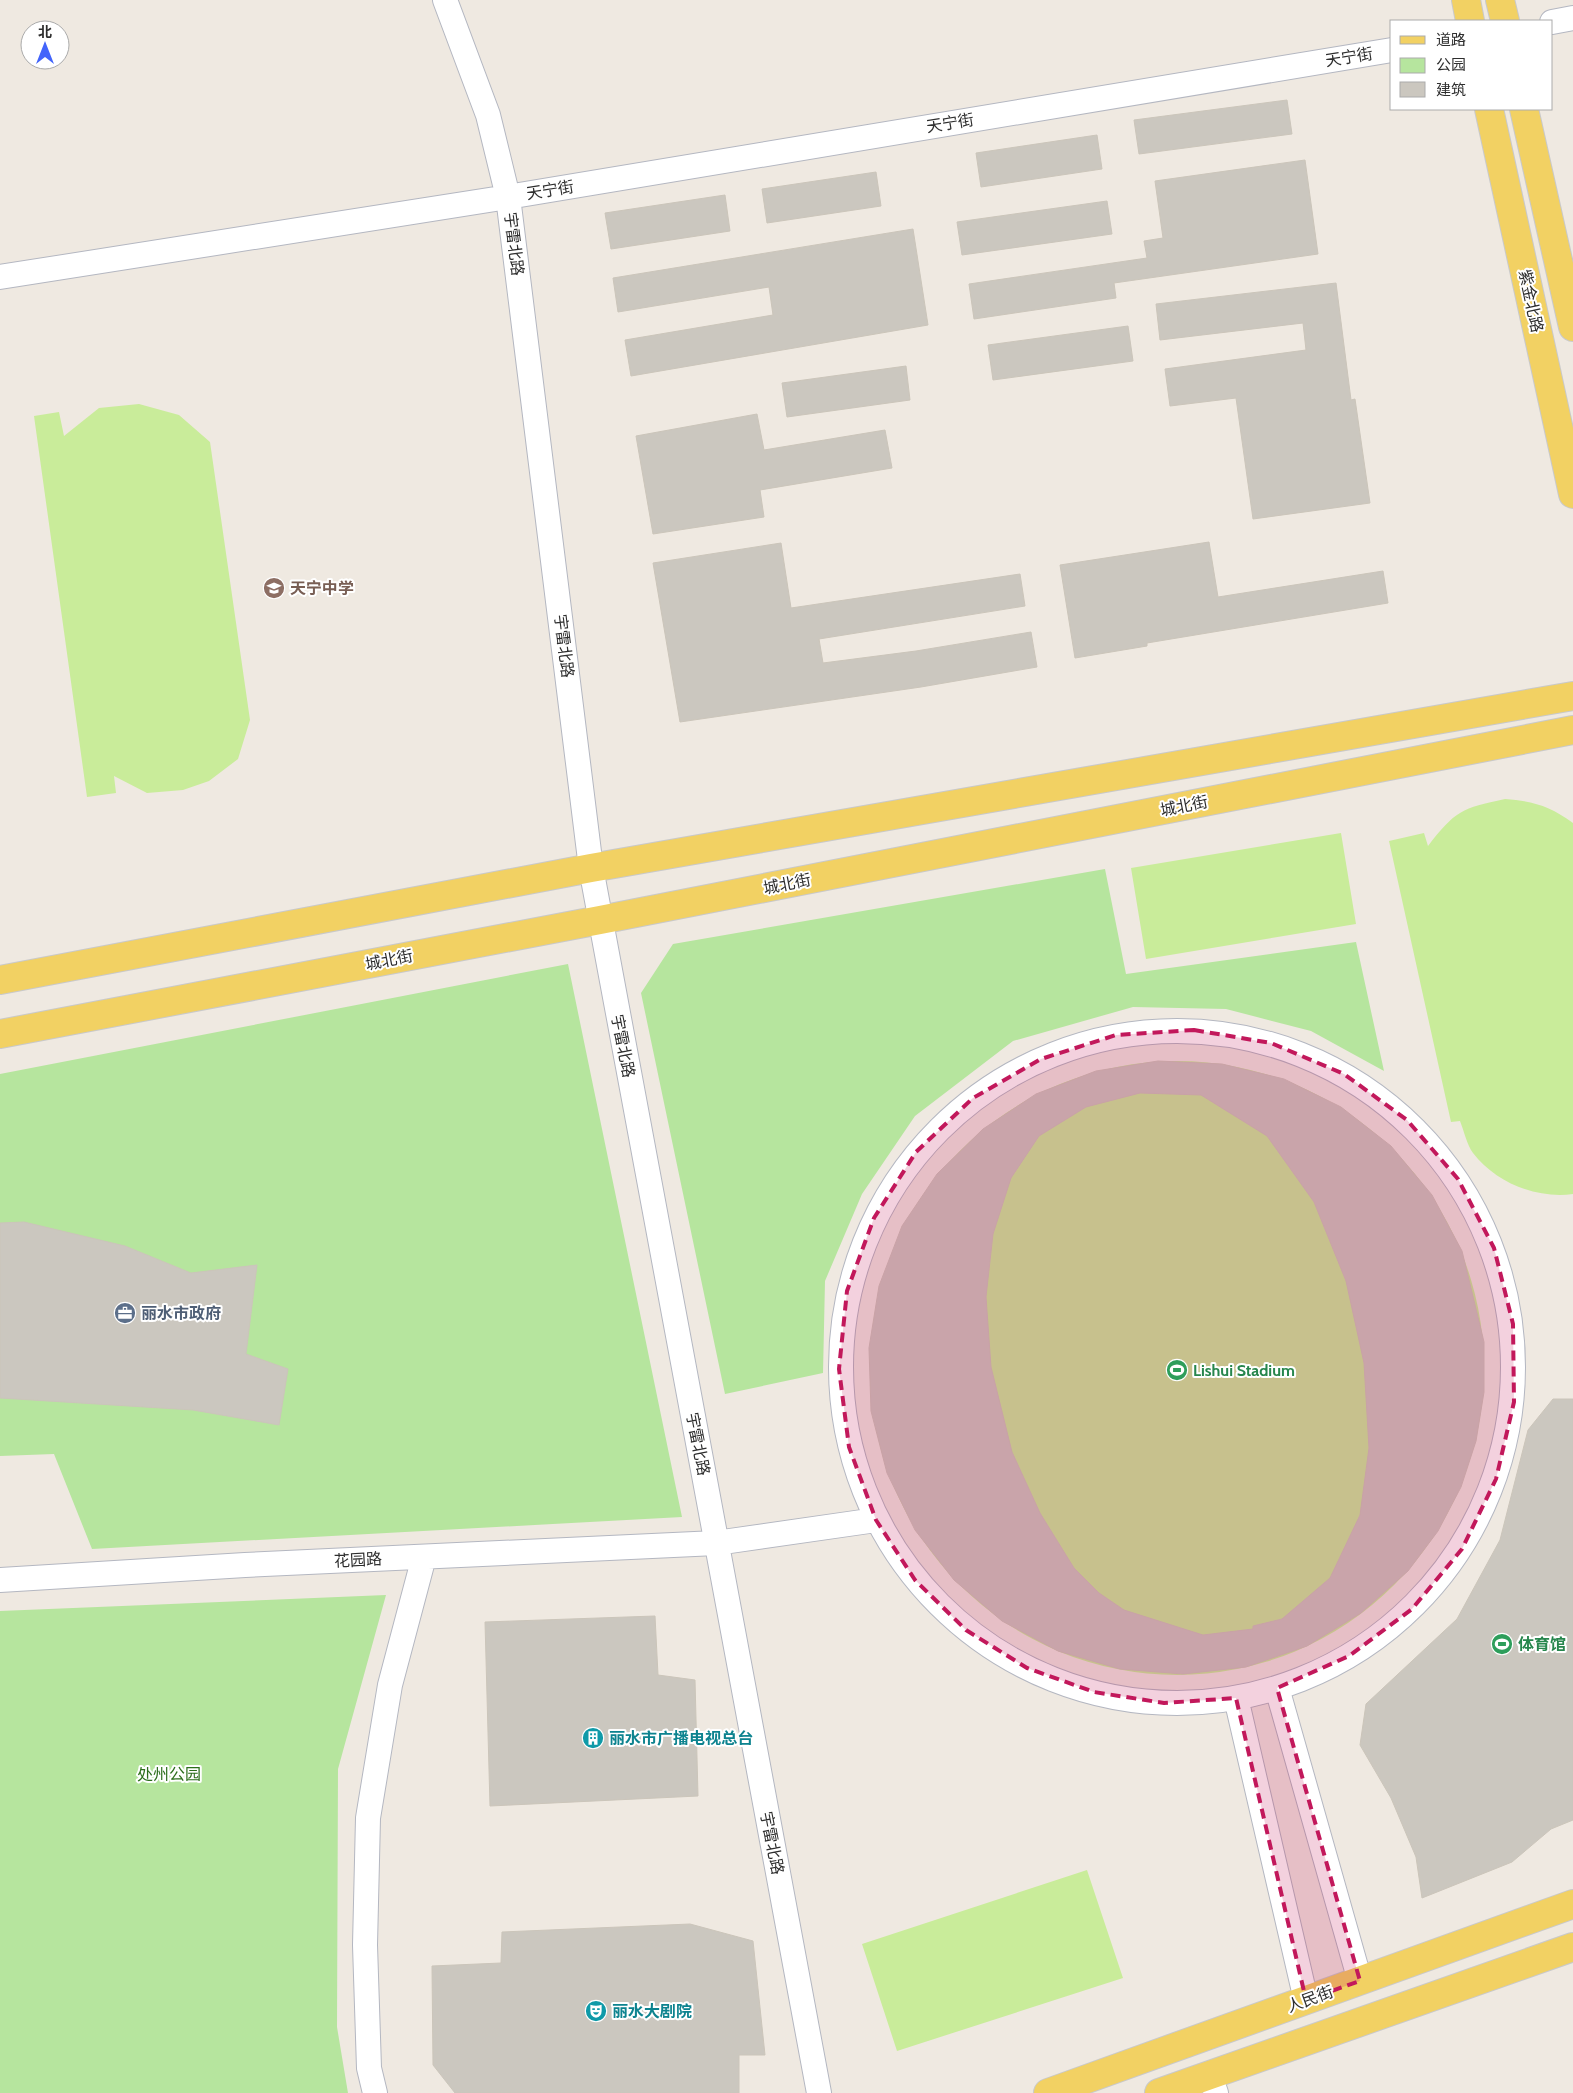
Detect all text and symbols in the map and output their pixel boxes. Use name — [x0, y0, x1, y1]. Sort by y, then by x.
north arrow — [20, 20, 70, 70]
legend — [1390, 20, 1553, 110]
text: 北 — [38, 23, 52, 41]
text: 道路 — [1436, 31, 1466, 49]
street label: 天宁街 — [1324, 44, 1374, 70]
text: 公园 — [1436, 56, 1466, 74]
text: 建筑 — [1436, 81, 1466, 99]
street label: 天宁街 — [925, 110, 975, 136]
street label: 天宁街 — [525, 177, 575, 203]
street label: 宇雷北路 — [501, 211, 527, 277]
street label: 紫金北路 — [1515, 268, 1547, 334]
school or university icon: 天宁中学 — [262, 576, 286, 600]
place label: 天宁中学 — [290, 579, 354, 598]
street label: 宇雷北路 — [551, 613, 577, 679]
street label: 城北街 — [1159, 792, 1209, 820]
street label: 城北街 — [762, 870, 812, 898]
street label: 城北街 — [364, 946, 414, 974]
street label: 宇雷北路 — [608, 1013, 638, 1079]
office icon: 丽水市政府 — [113, 1301, 137, 1325]
place label: 丽水市政府 — [141, 1304, 221, 1323]
sports icon: Lishui Stadium — [1165, 1358, 1189, 1382]
place label: Lishui Stadium — [1193, 1361, 1295, 1380]
street label: 宇雷北路 — [683, 1411, 713, 1477]
street label: 花园路 — [334, 1549, 382, 1571]
sports icon: 体育馆 — [1490, 1632, 1514, 1656]
place label: 体育馆 — [1518, 1635, 1566, 1654]
building icon: 丽水市广播电视总台 — [581, 1726, 605, 1750]
place label: 丽水市广播电视总台 — [609, 1729, 753, 1748]
park label: 处州公园 — [137, 1765, 201, 1784]
street label: 宇雷北路 — [757, 1810, 787, 1876]
street label: 人民街 — [1284, 1982, 1336, 2016]
theatre icon: 丽水大剧院 — [584, 1999, 608, 2023]
place label: 丽水大剧院 — [612, 2002, 692, 2021]

